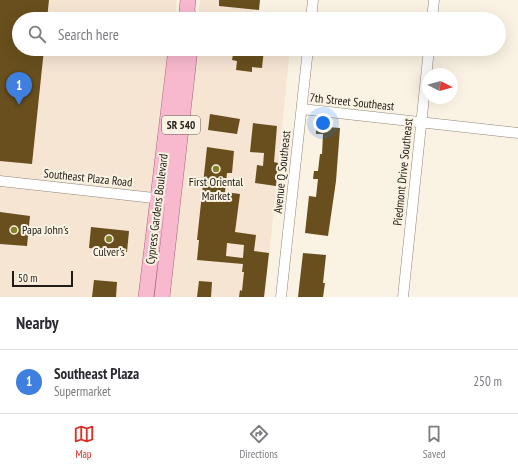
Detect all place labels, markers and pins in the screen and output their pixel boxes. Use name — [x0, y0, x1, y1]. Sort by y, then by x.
pin: 1 — [6, 72, 32, 105]
marker: First Oriental Market — [211, 164, 221, 174]
place label: First Oriental Market — [189, 174, 243, 203]
place label: Papa John's — [22, 222, 69, 237]
marker: Papa John's — [9, 225, 19, 235]
marker: Culver's — [104, 234, 114, 244]
place label: Culver's — [93, 244, 125, 259]

